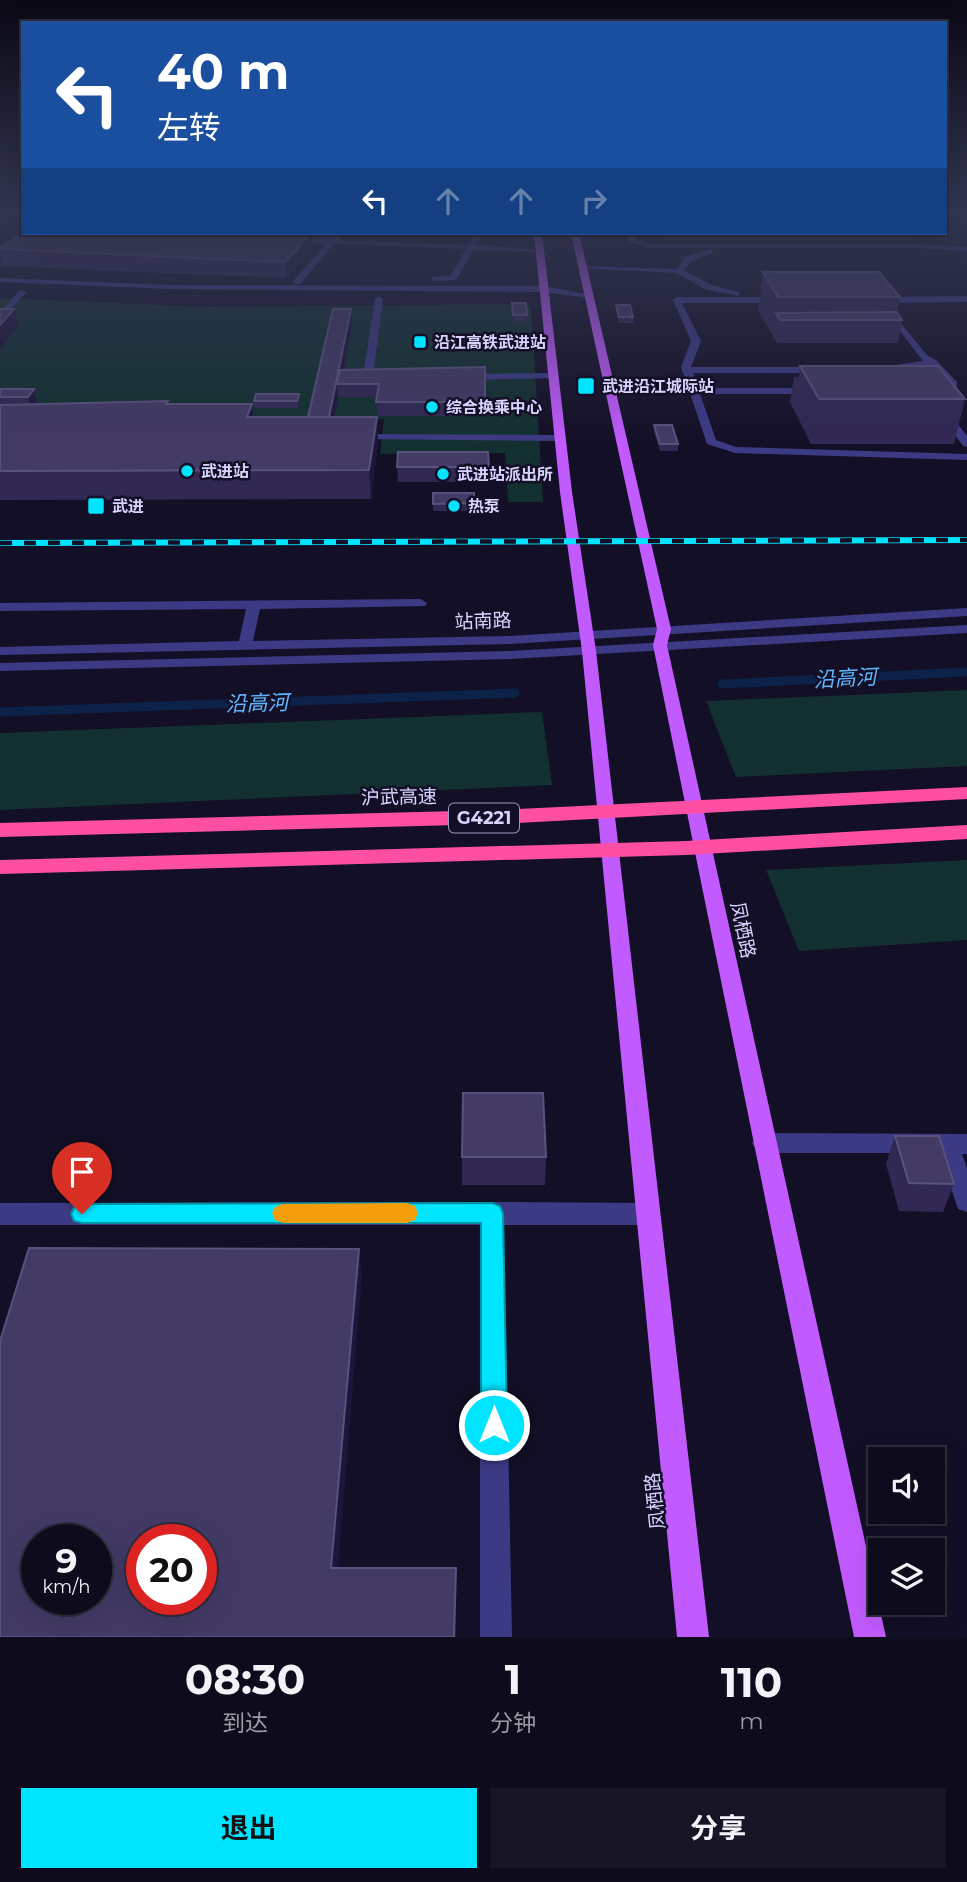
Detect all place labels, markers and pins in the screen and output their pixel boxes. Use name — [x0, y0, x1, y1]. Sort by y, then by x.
place label: 沿江高铁武进站 — [434, 333, 546, 352]
marker: 沿江高铁武进站 — [412, 334, 428, 350]
marker: 武进沿江城际站 — [576, 376, 596, 396]
place label: 武进沿江城际站 — [602, 377, 714, 396]
place label: 综合换乘中心 — [446, 398, 542, 417]
marker: 综合换乘中心 — [424, 399, 440, 415]
place label: 武进站 — [201, 462, 249, 481]
marker: 武进站 — [179, 463, 195, 479]
place label: 武进站派出所 — [457, 465, 553, 484]
marker: 武进站派出所 — [435, 466, 451, 482]
marker: 武进 — [86, 496, 106, 516]
place label: 武进 — [112, 497, 144, 516]
place label: 热泵 — [468, 497, 500, 516]
marker: 热泵 — [446, 498, 462, 514]
pin — [52, 1142, 112, 1214]

